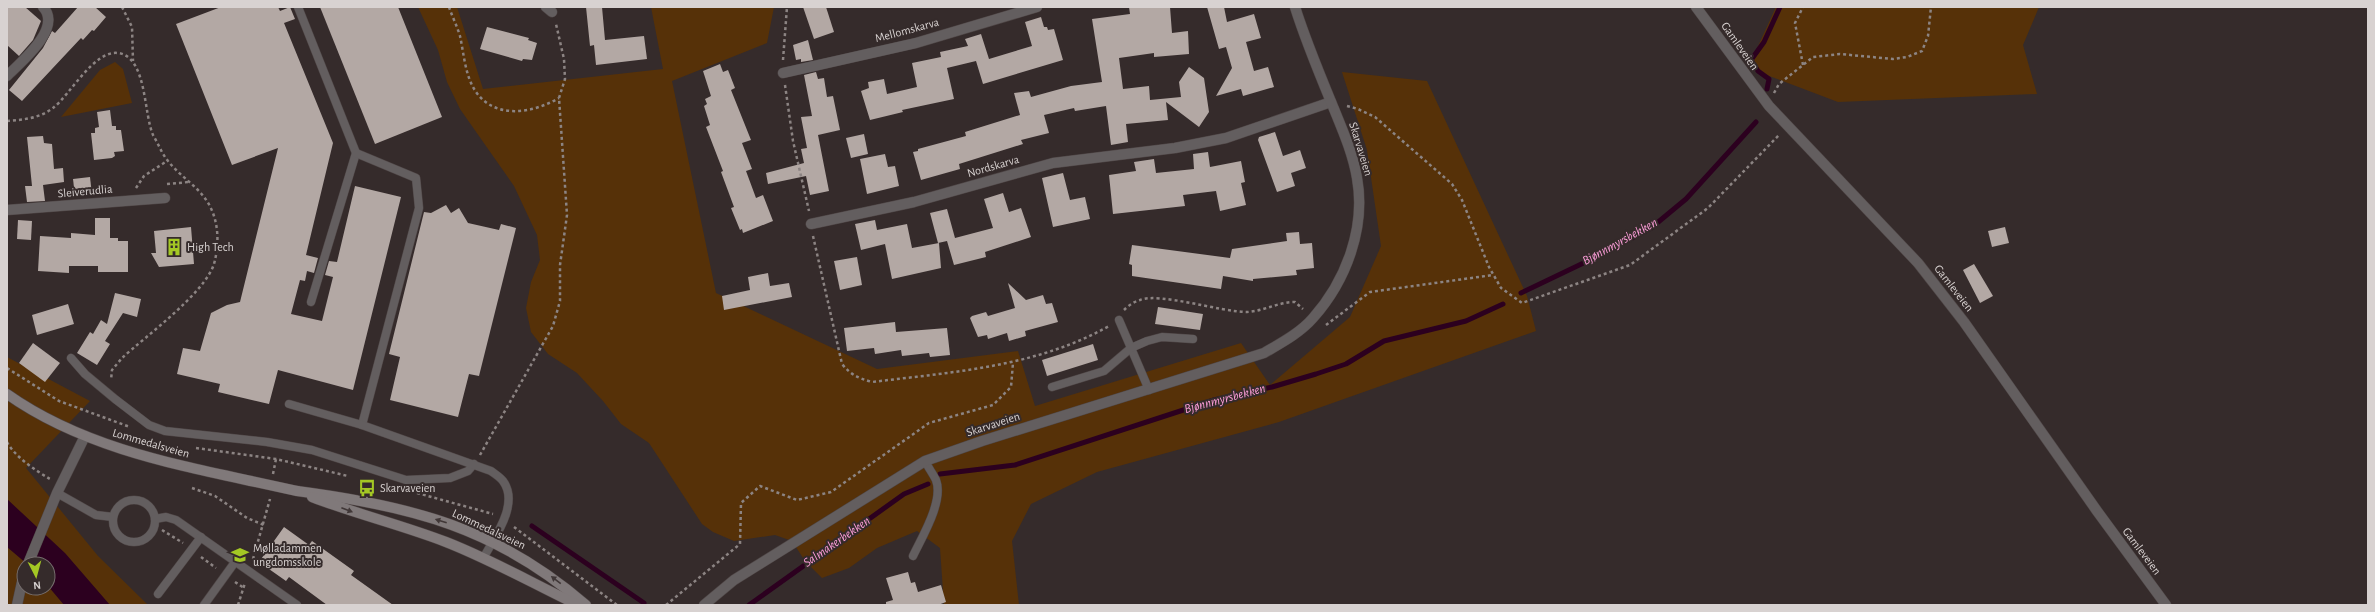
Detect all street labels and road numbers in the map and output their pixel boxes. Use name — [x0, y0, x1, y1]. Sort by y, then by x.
street label: Mellomskarva — [874, 16, 941, 44]
street label: Gamleveien — [1719, 20, 1761, 72]
street label: Skarvaveien — [1347, 121, 1375, 177]
street label: Nordskarva — [966, 153, 1021, 179]
street label: Sleiverudlia — [57, 183, 113, 199]
street label: Gamleveien — [1932, 262, 1976, 314]
street label: Skarvaveien — [965, 410, 1021, 438]
street label: Lommedalsveien — [111, 426, 191, 460]
street label: Lommedalsveien — [450, 507, 528, 551]
street label: Gamleveien — [2120, 525, 2164, 577]

